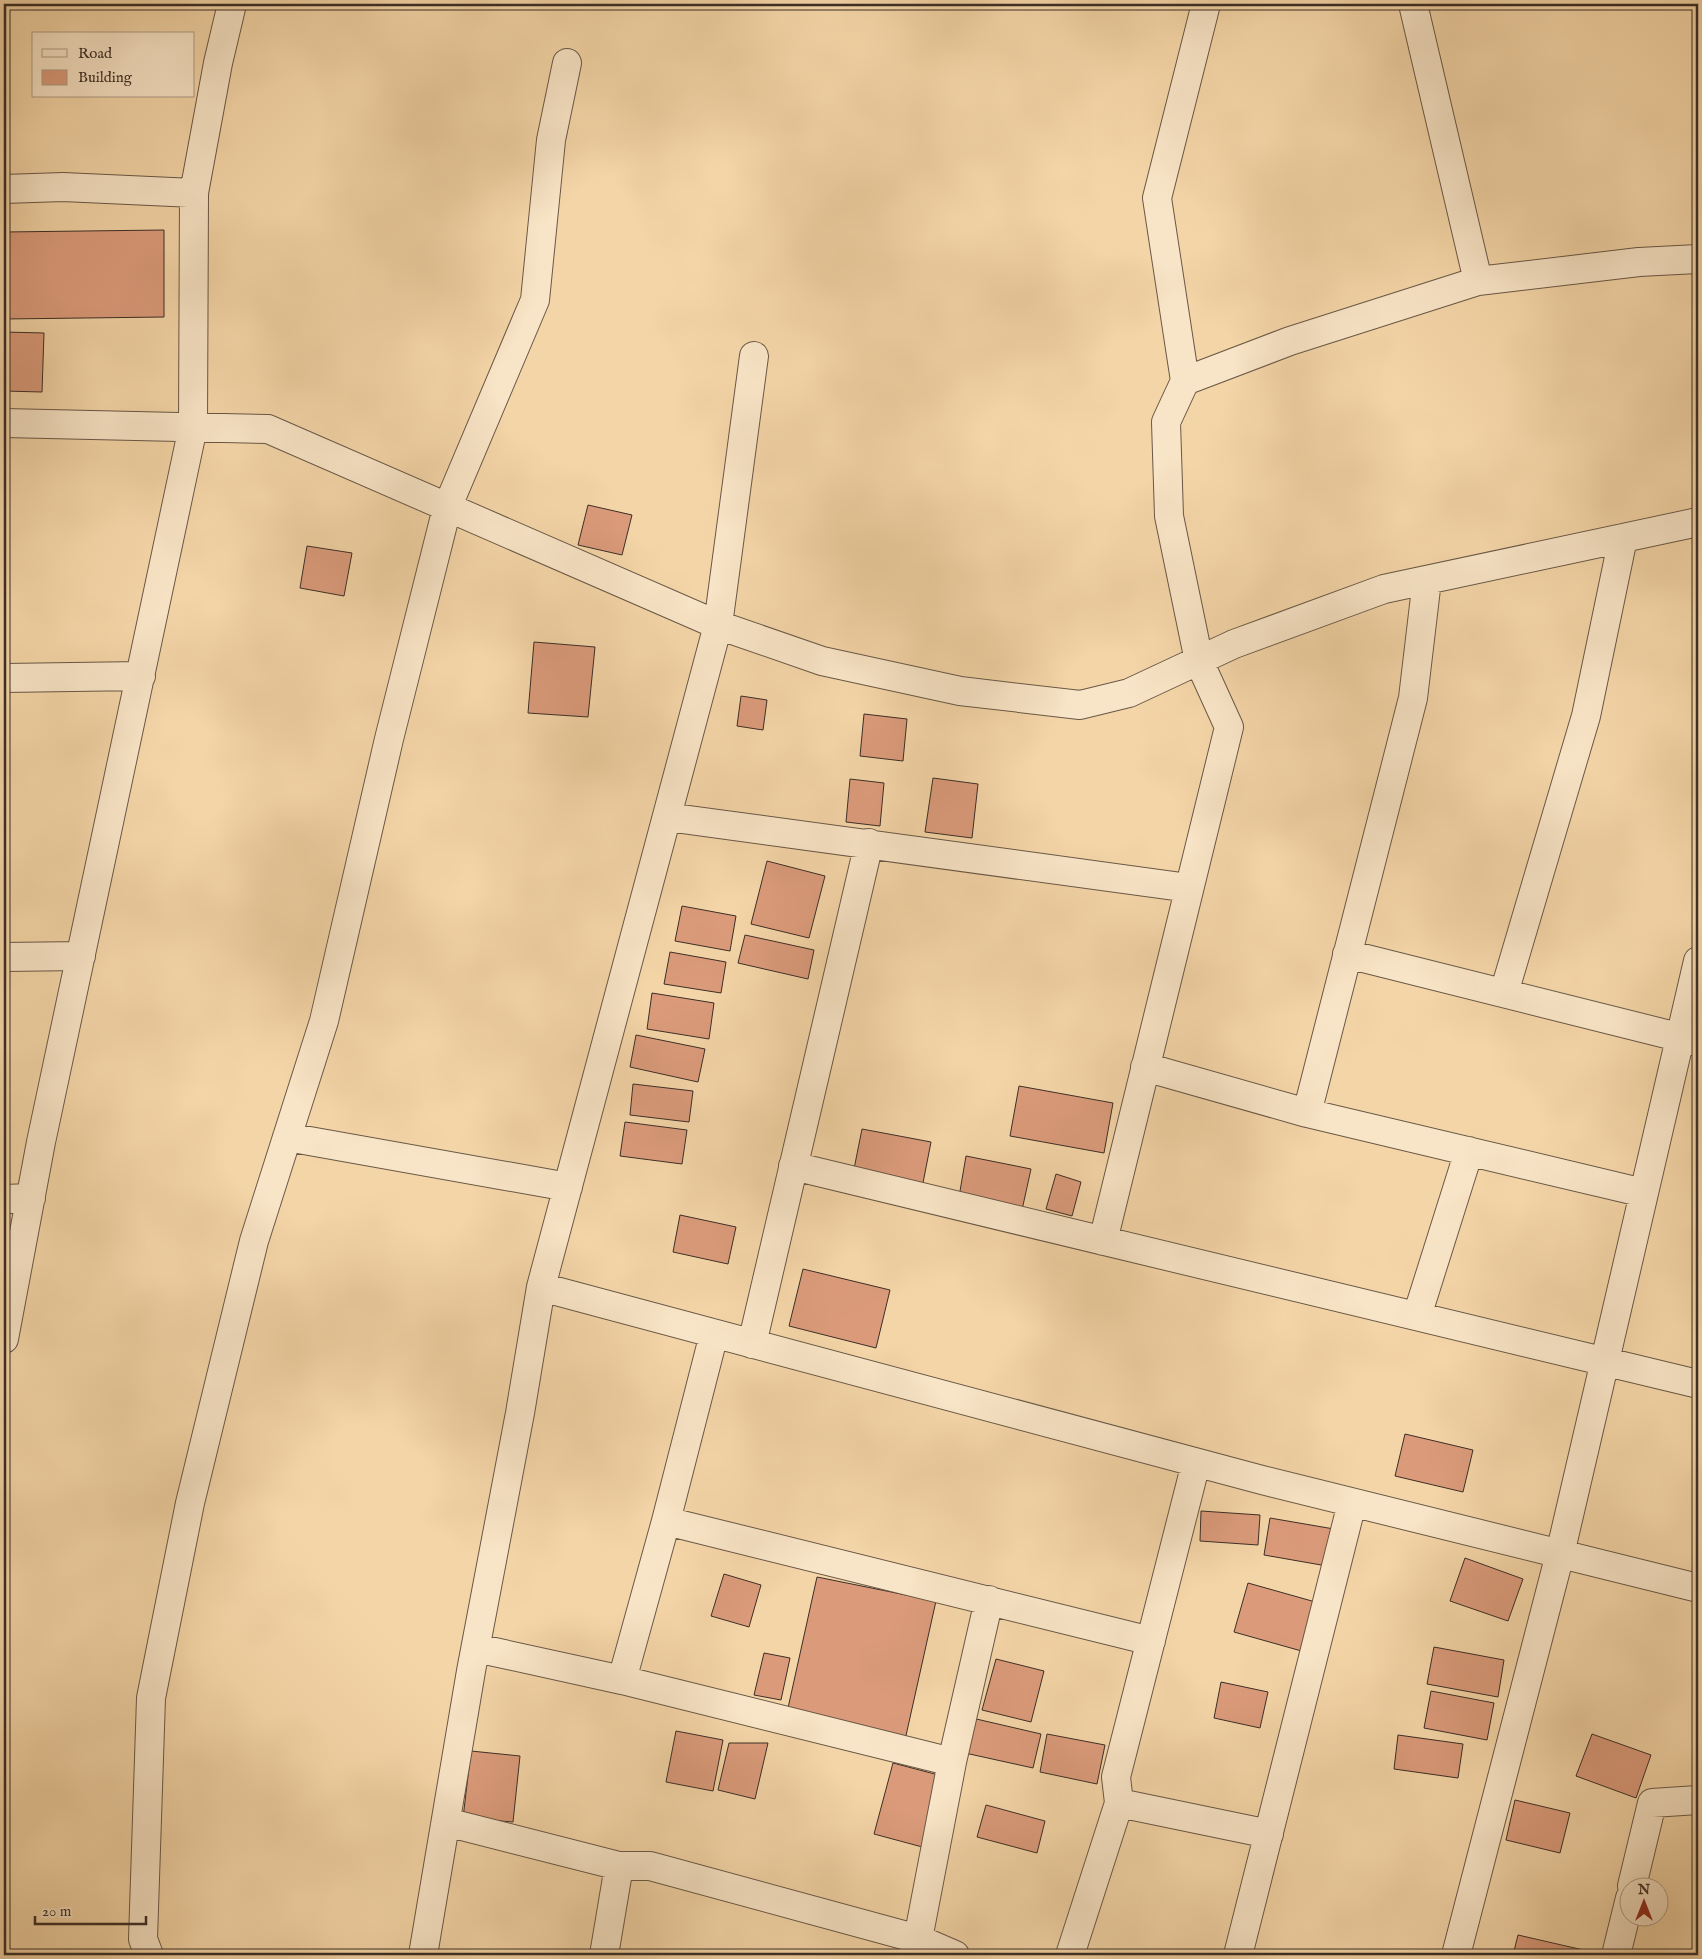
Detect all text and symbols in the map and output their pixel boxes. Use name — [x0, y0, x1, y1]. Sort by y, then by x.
legend — [32, 32, 195, 98]
text: Road — [78, 44, 113, 63]
text: Building — [78, 68, 133, 87]
north arrow — [1620, 1876, 1670, 1926]
text: N — [1637, 1881, 1650, 1899]
scale bar — [35, 1894, 146, 1926]
text: 20 m — [42, 1902, 72, 1921]

